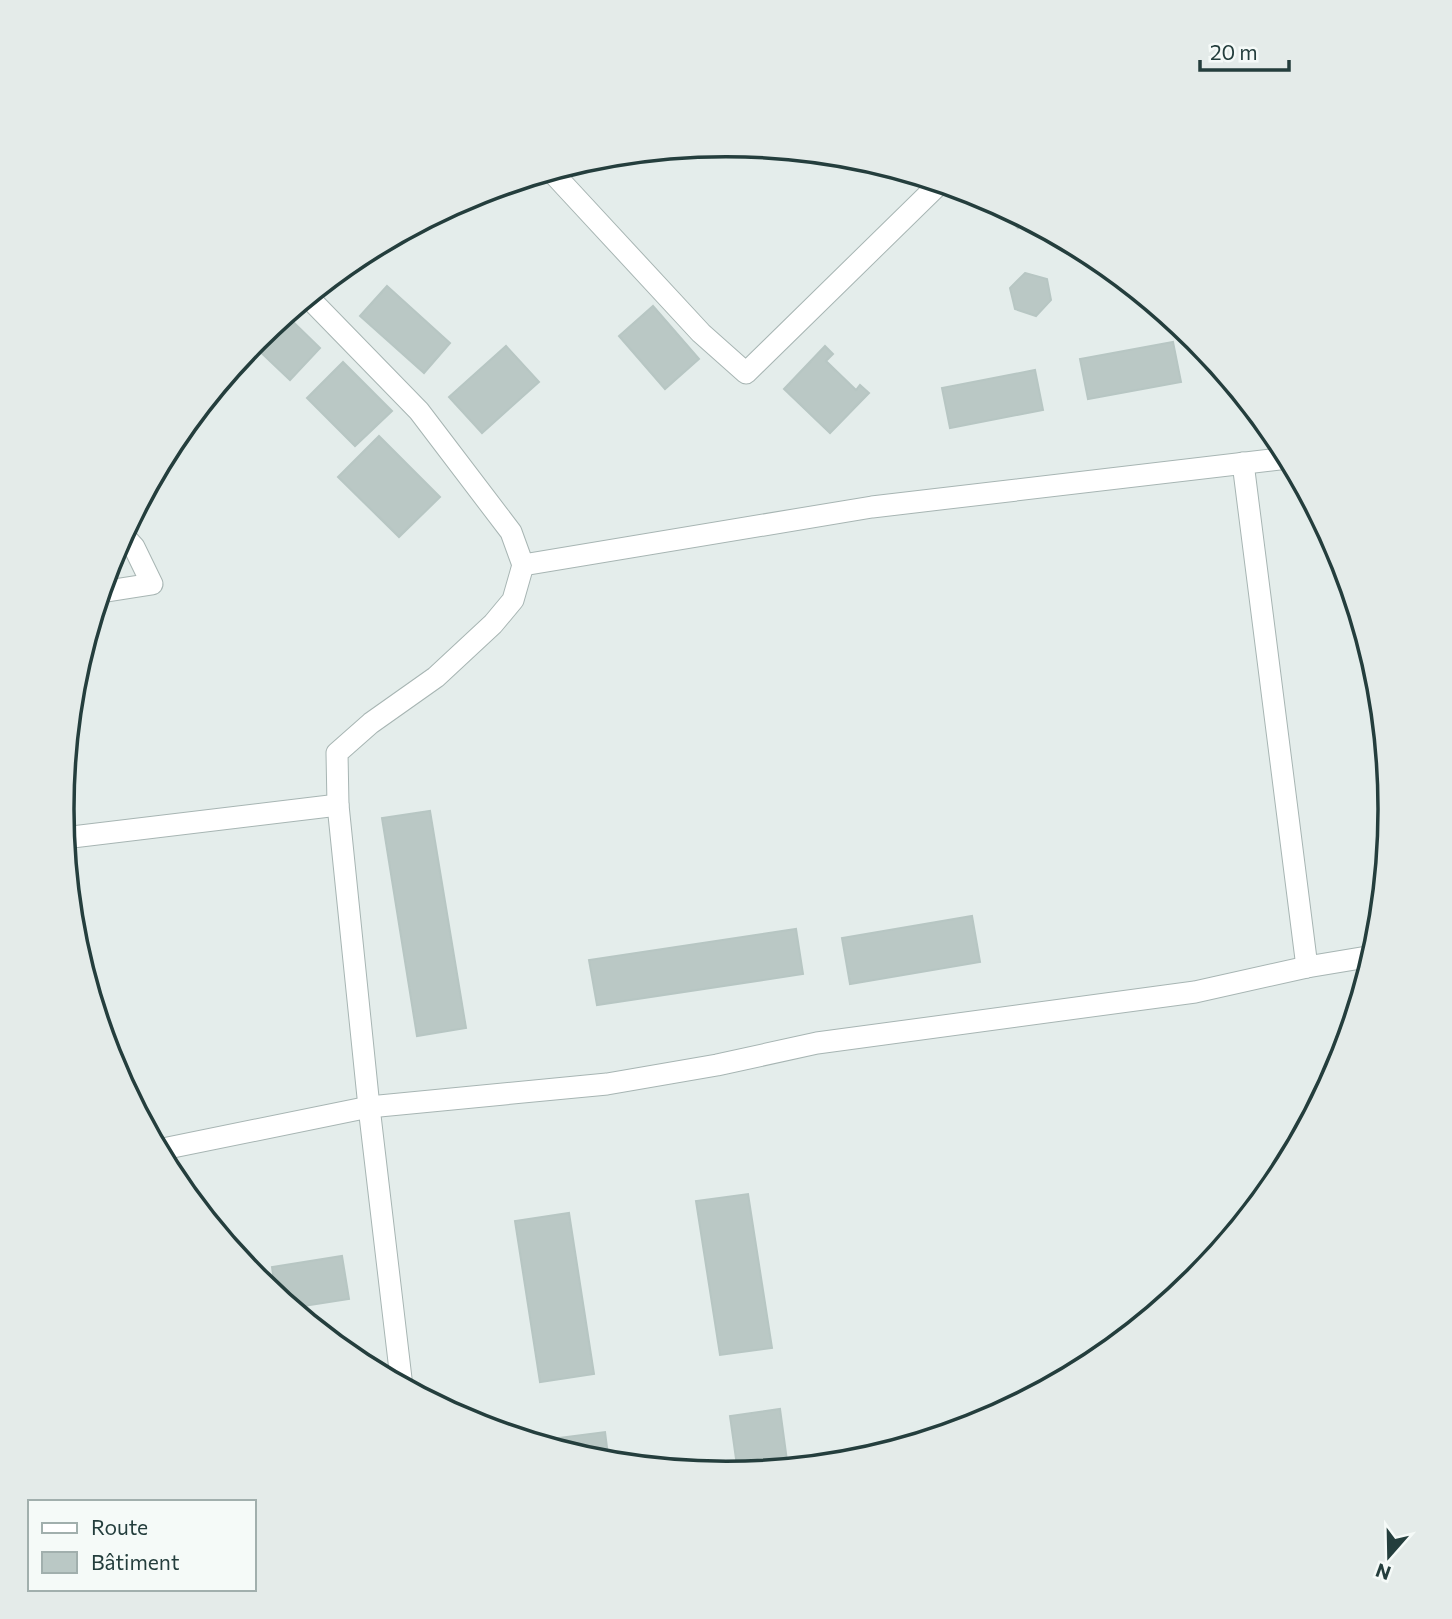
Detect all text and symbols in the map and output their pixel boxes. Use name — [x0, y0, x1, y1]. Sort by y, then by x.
scale bar — [1200, 28, 1289, 72]
text: 20 m — [1210, 39, 1258, 64]
legend — [28, 1500, 256, 1591]
text: Route — [91, 1514, 148, 1539]
north arrow — [1354, 1521, 1424, 1591]
text: Bâtiment — [91, 1549, 180, 1574]
text: N — [1372, 1559, 1394, 1586]

